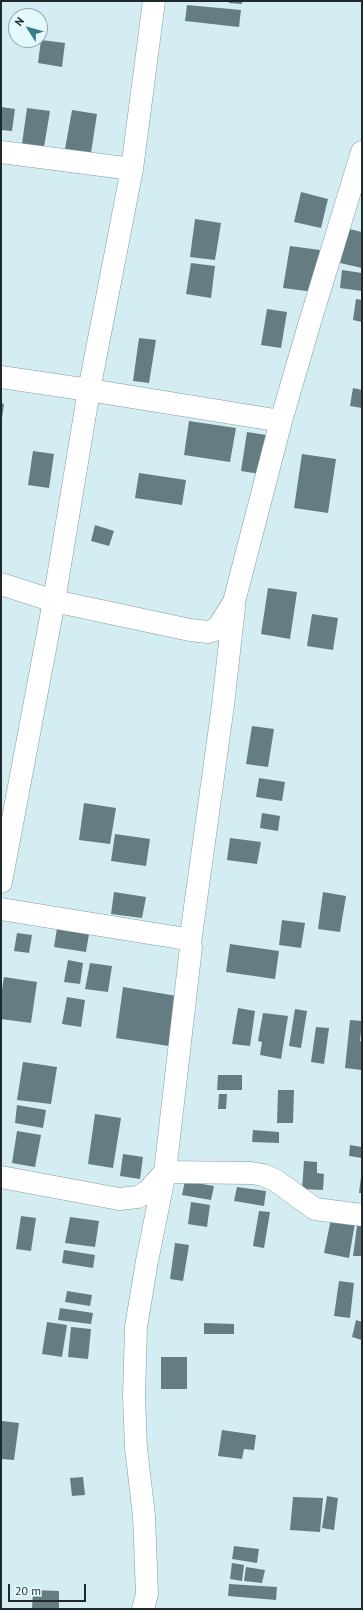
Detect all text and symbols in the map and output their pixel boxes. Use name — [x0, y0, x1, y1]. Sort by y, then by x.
north arrow — [8, 8, 48, 48]
text: N — [11, 14, 27, 28]
scale bar — [10, 1576, 88, 1602]
text: 20 m — [15, 1583, 41, 1598]

